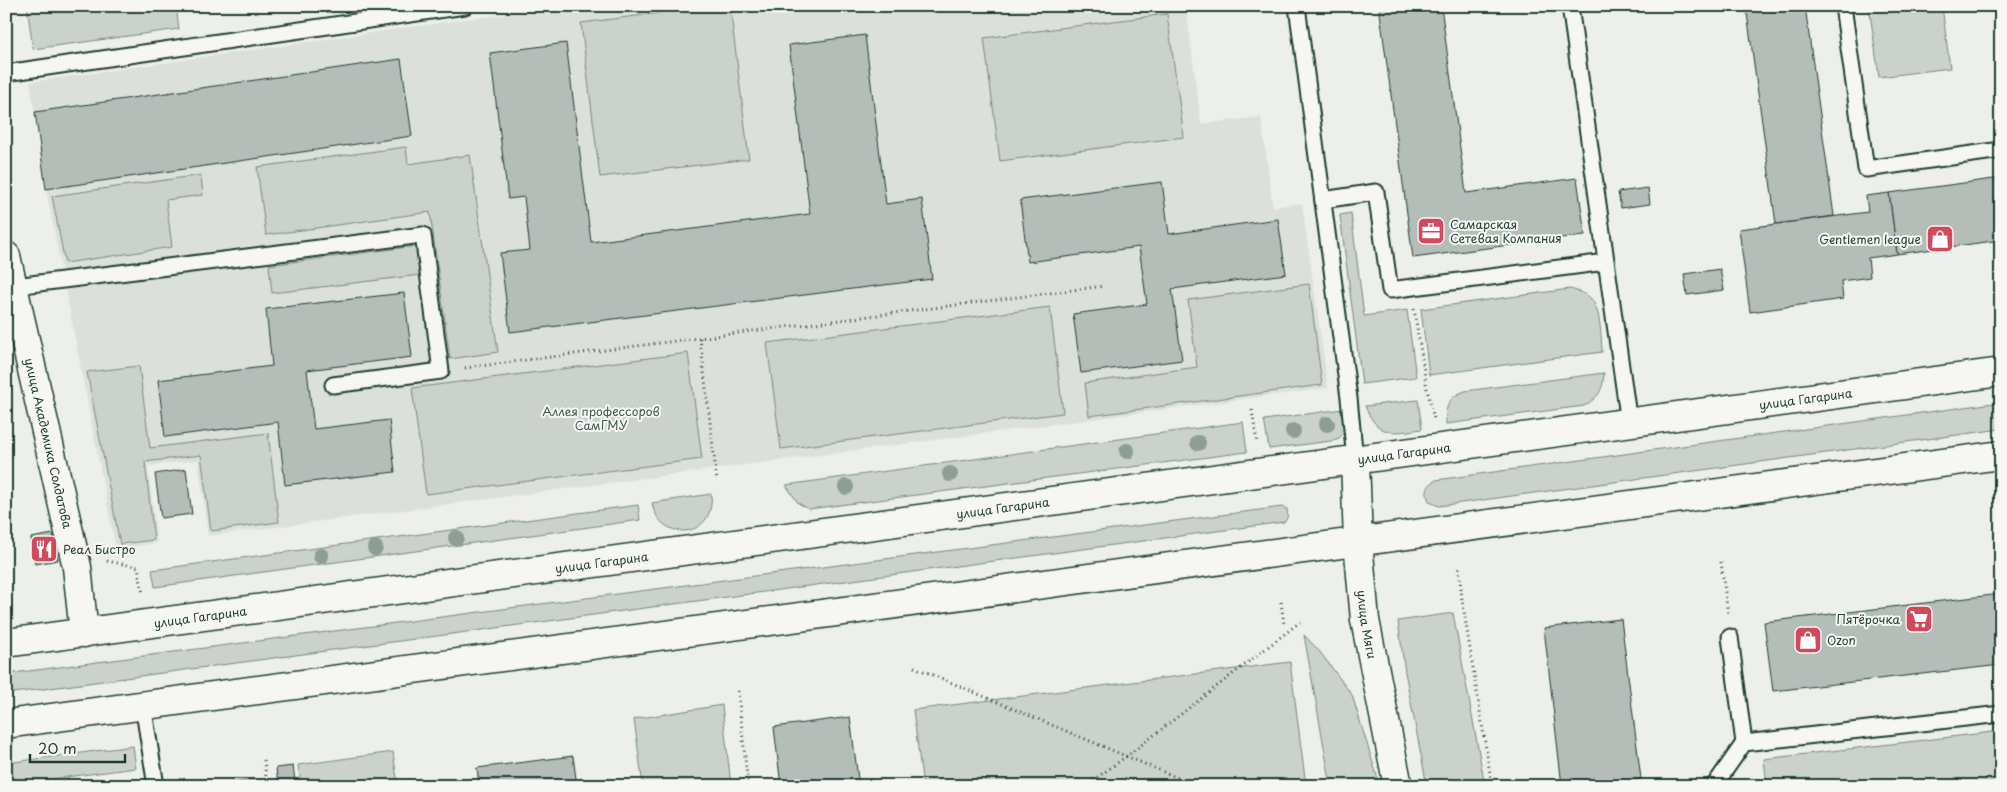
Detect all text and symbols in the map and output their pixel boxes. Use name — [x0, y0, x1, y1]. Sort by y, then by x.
place label: Самарская Сетевая Компания — [1450, 215, 1562, 247]
office icon: Самарская Сетевая Компания — [1416, 216, 1446, 246]
shop icon: Gentlemen league — [1925, 224, 1955, 254]
place label: Gentlemen league — [1819, 230, 1921, 248]
street label: улица Академика Солдатова — [21, 356, 77, 531]
street label: улица Гагарина — [1758, 383, 1854, 414]
park label: Аллея профессоров СамГМУ — [542, 402, 660, 434]
street label: улица Гагарина — [1356, 438, 1452, 468]
street label: улица Гагарина — [955, 492, 1051, 523]
restaurant icon: Реал Бистро — [29, 534, 59, 564]
place label: Реал Бистро — [63, 540, 136, 558]
street label: улица Гагарина — [554, 547, 650, 577]
street label: улица Мяги — [1353, 589, 1381, 660]
street label: улица Гагарина — [153, 601, 248, 632]
supermarket icon: Пятёрочка — [1904, 604, 1934, 634]
place label: Пятёрочка — [1837, 610, 1900, 628]
shop icon: Ozon — [1793, 625, 1823, 655]
place label: Ozon — [1827, 631, 1856, 649]
scale bar — [30, 732, 125, 764]
text: 20 m — [38, 736, 77, 759]

